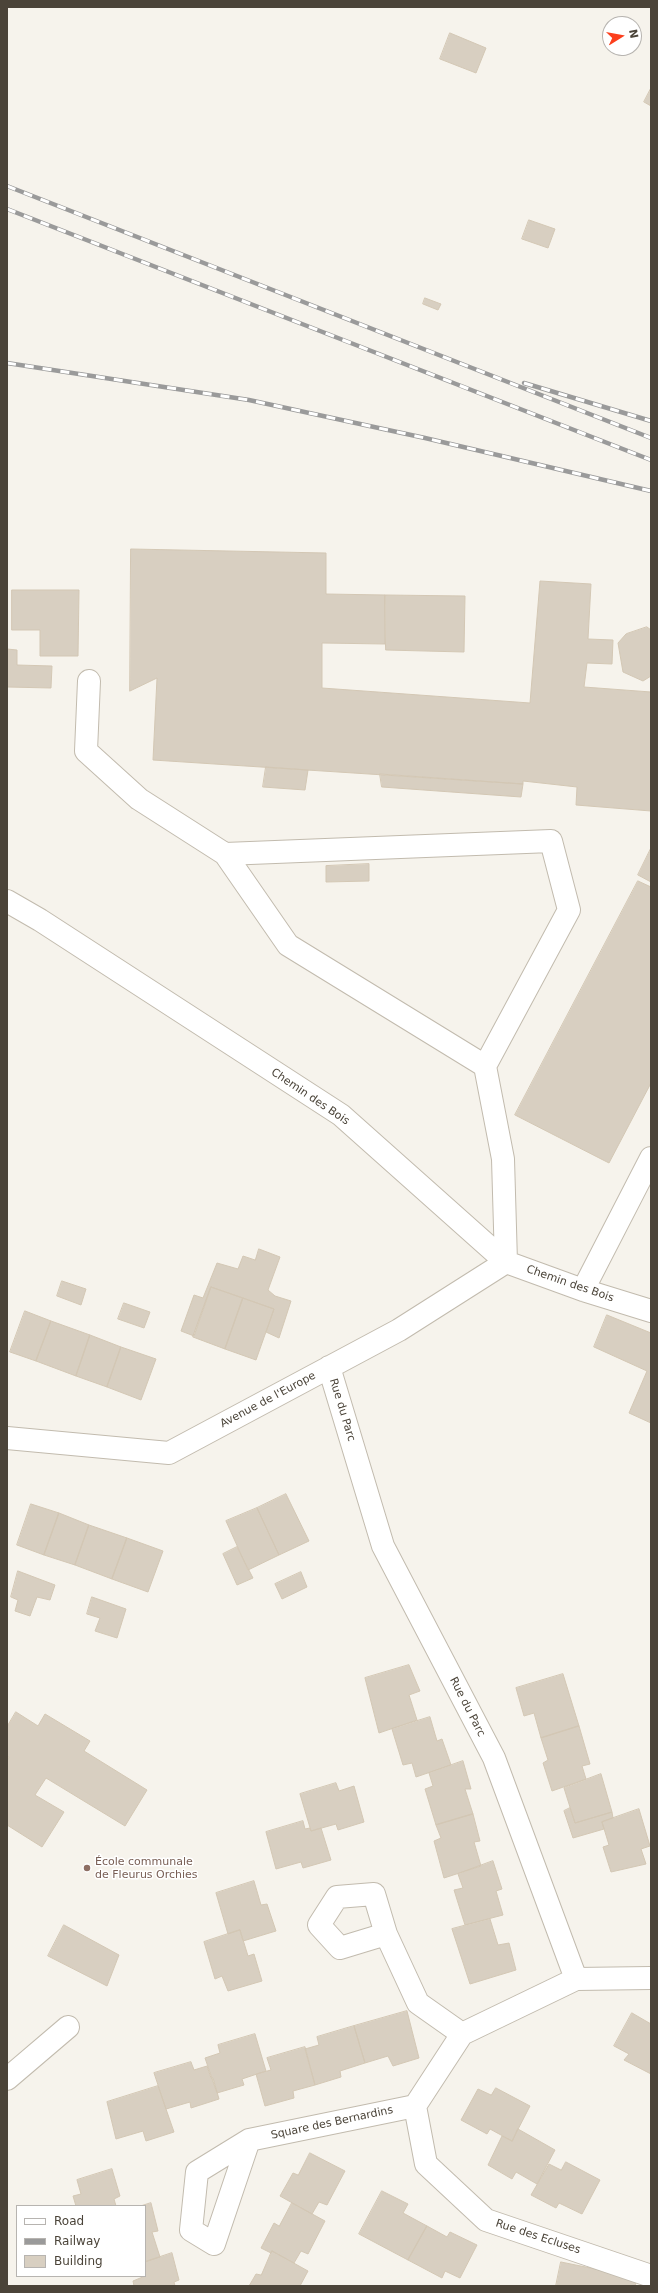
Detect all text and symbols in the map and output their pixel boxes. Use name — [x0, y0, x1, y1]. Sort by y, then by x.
north arrow — [602, 16, 642, 56]
text: N — [626, 28, 641, 40]
street label: Chemin des Bois — [268, 1066, 352, 1128]
street label: Chemin des Bois — [524, 1263, 616, 1305]
street label: Avenue de l'Europe — [218, 1369, 318, 1431]
street label: Rue du Parc — [326, 1377, 358, 1443]
street label: Rue du Parc — [446, 1675, 488, 1739]
place label: École communale de Fleurus Orchies — [95, 1855, 198, 1881]
marker: École communale de Fleurus Orchies — [82, 1863, 92, 1873]
street label: Square des Bernardins — [270, 2104, 394, 2142]
legend — [16, 2205, 146, 2277]
text: Road — [54, 2214, 84, 2228]
street label: Rue des Ecluses — [494, 2217, 582, 2257]
text: Railway — [54, 2234, 100, 2248]
text: Building — [54, 2254, 103, 2268]

